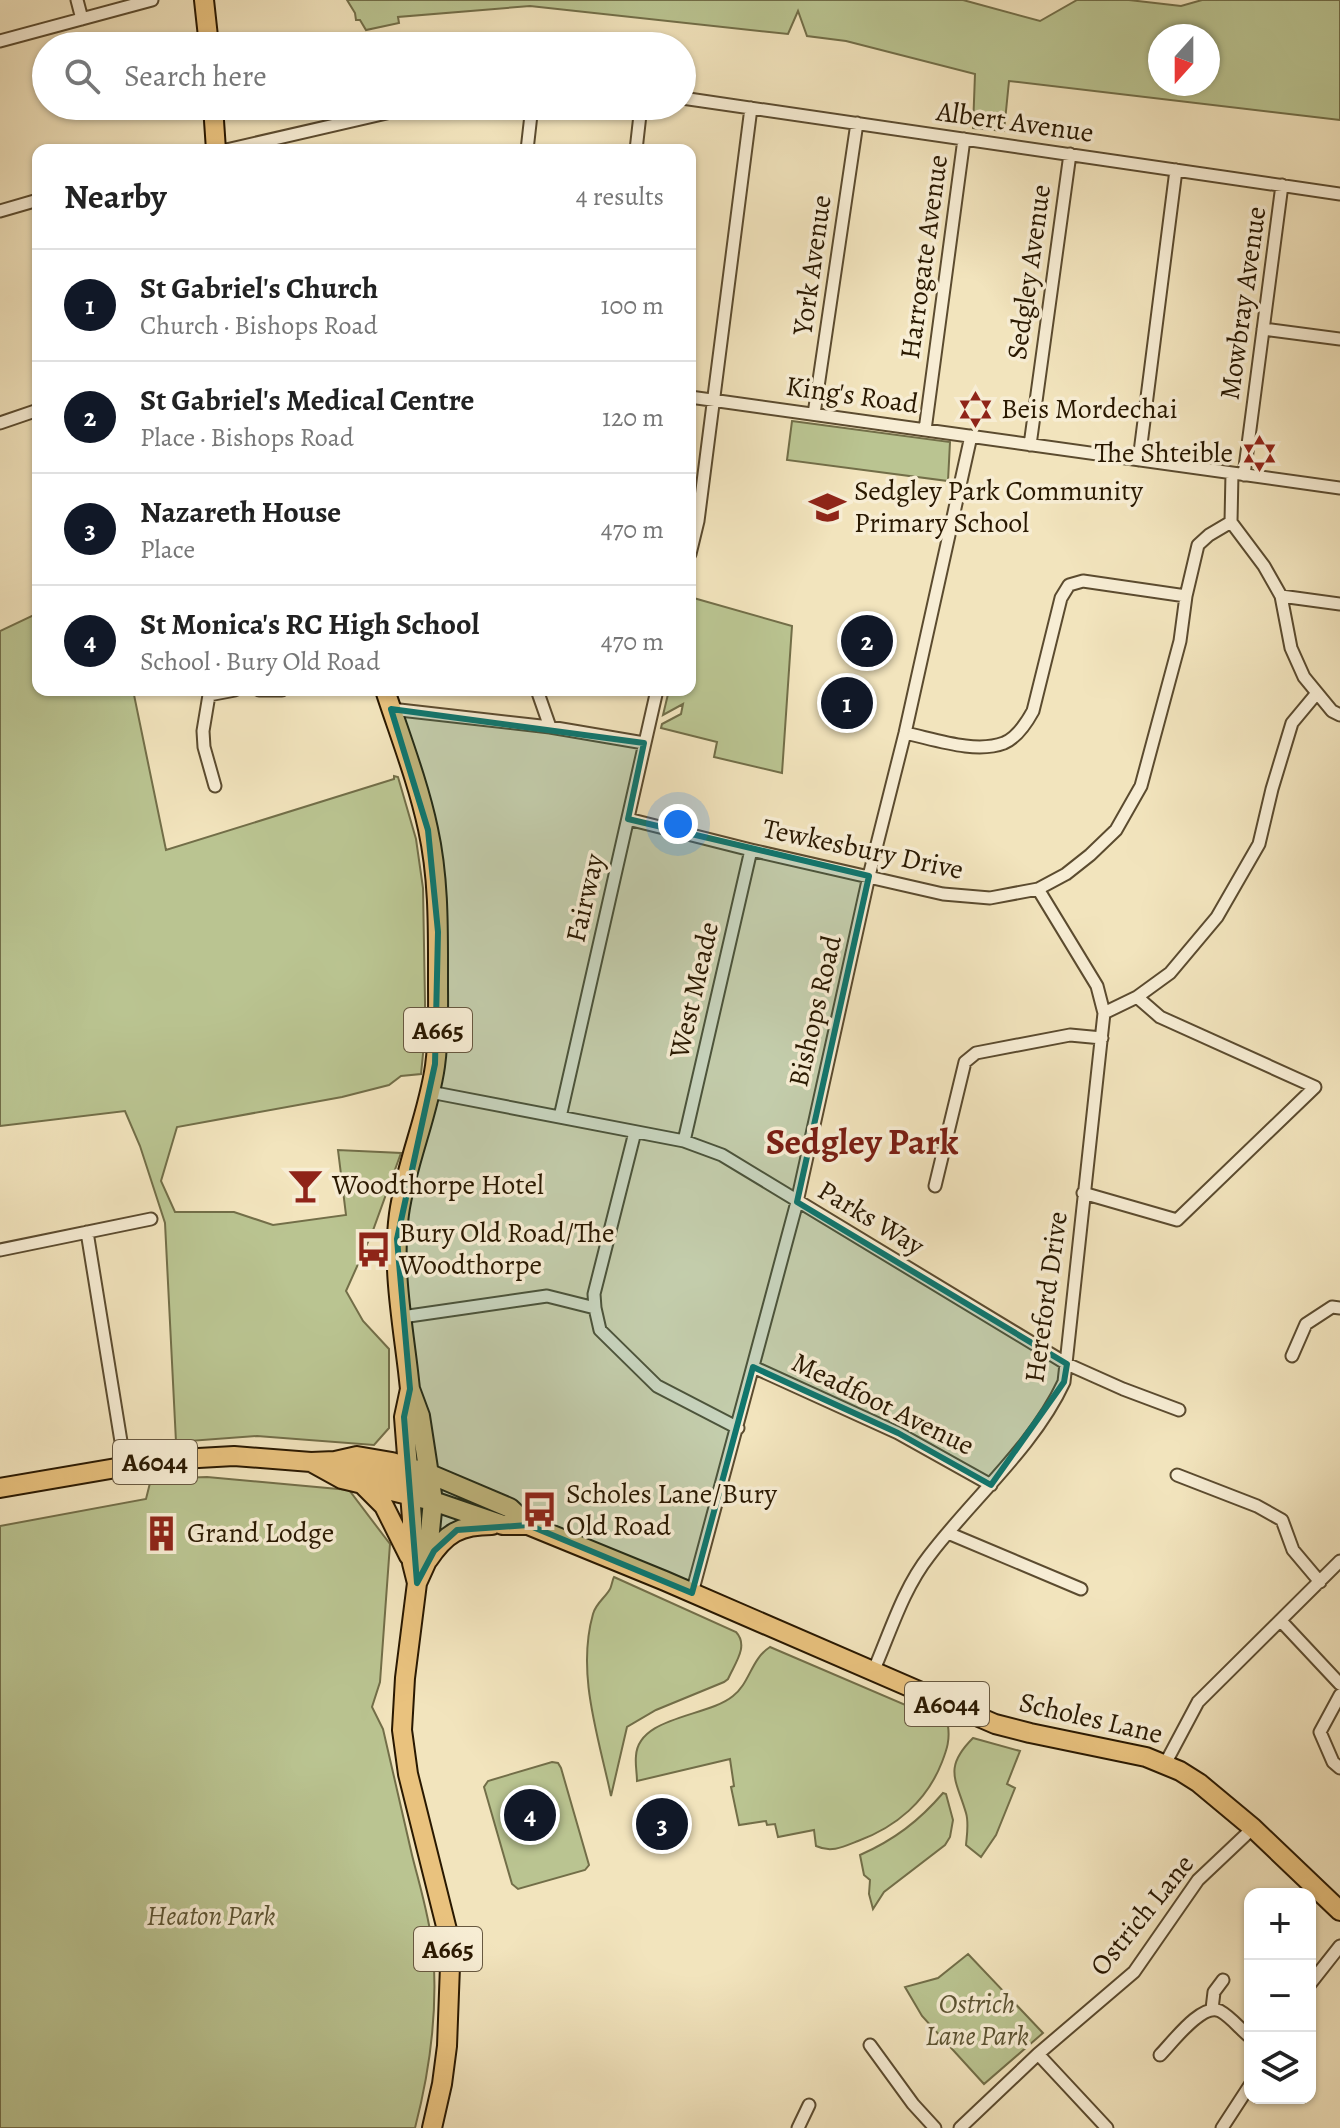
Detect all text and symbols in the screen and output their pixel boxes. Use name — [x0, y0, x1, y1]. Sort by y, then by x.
north arrow — [1148, 24, 1220, 96]
search box — [32, 32, 696, 120]
icon: search — [60, 54, 104, 98]
text: Search here — [124, 56, 267, 96]
street label: Albert Avenue — [933, 92, 1096, 152]
street label: Harrogate Avenue — [891, 152, 957, 362]
text: Nearby — [64, 173, 167, 220]
text: 4 results — [576, 179, 664, 214]
street label: Sedgley Avenue — [998, 182, 1060, 362]
street label: York Avenue — [783, 192, 841, 339]
street label: Mowbray Avenue — [1211, 204, 1275, 402]
text: St Gabriel's Church — [140, 268, 378, 308]
text: 1 — [85, 288, 95, 323]
text: 100 m — [601, 288, 664, 323]
text: Church · Bishops Road — [140, 308, 378, 343]
street label: King's Road — [783, 367, 922, 423]
text: St Gabriel's Medical Centre — [140, 380, 474, 420]
synagogue icon: Beis Mordechai — [956, 390, 994, 428]
place label: Beis Mordechai — [1001, 390, 1178, 428]
text: 2 — [84, 400, 96, 435]
text: 120 m — [602, 400, 664, 435]
text: Place · Bishops Road — [140, 420, 354, 455]
place label: The Shteible — [1094, 434, 1233, 472]
synagogue icon: The Shteible — [1240, 434, 1278, 472]
place label: Sedgley Park Community Primary School — [854, 472, 1144, 542]
school or university icon: Sedgley Park Community Primary School — [809, 488, 847, 526]
text: Nazareth House — [140, 492, 341, 532]
text: 3 — [84, 512, 96, 547]
text: 470 m — [601, 512, 664, 547]
text: Place — [140, 532, 195, 567]
text: St Monica's RC High School — [140, 604, 479, 644]
pin: 2 — [841, 611, 893, 671]
text: 4 — [84, 624, 96, 659]
text: 470 m — [601, 624, 664, 659]
text: School · Bury Old Road — [140, 644, 380, 679]
pin: 1 — [821, 673, 873, 733]
your location — [658, 804, 698, 844]
street label: Tewkesbury Drive — [759, 809, 967, 889]
street label: Fairway — [556, 850, 614, 946]
street label: West Meade — [660, 918, 728, 1063]
street label: Bishops Road — [779, 931, 851, 1090]
road number: A665 — [404, 1008, 472, 1052]
district label: Sedgley Park — [766, 1117, 959, 1166]
bar icon: Woodthorpe Hotel — [287, 1166, 325, 1204]
place label: Woodthorpe Hotel — [331, 1166, 544, 1204]
street label: Parks Way — [811, 1171, 932, 1265]
street label: Hereford Drive — [1015, 1209, 1077, 1385]
place label: Bury Old Road/The Woodthorpe — [398, 1214, 615, 1284]
bus stop icon: Bury Old Road/The Woodthorpe — [354, 1230, 392, 1268]
street label: Meadfoot Avenue — [785, 1343, 981, 1465]
road number: A6044 — [113, 1440, 197, 1484]
place label: Scholes Lane/Bury Old Road — [566, 1475, 778, 1545]
bus stop icon: Scholes Lane/Bury Old Road — [521, 1491, 559, 1529]
building icon: Grand Lodge — [142, 1514, 180, 1552]
place label: Grand Lodge — [187, 1514, 334, 1552]
road number: A6044 — [905, 1682, 989, 1726]
street label: Scholes Lane — [1015, 1683, 1167, 1753]
pin: 4 — [504, 1785, 556, 1845]
pin: 3 — [636, 1794, 688, 1854]
street label: Ostrich Lane — [1081, 1846, 1203, 1984]
map controls — [1244, 1888, 1316, 2104]
button: + — [1244, 1888, 1316, 1960]
park label: Heaton Park — [147, 1897, 275, 1935]
road number: A665 — [414, 1927, 482, 1971]
button: − — [1244, 1960, 1316, 2032]
park label: Ostrich Lane Park — [925, 1985, 1029, 2055]
button: layers — [1244, 2032, 1316, 2104]

